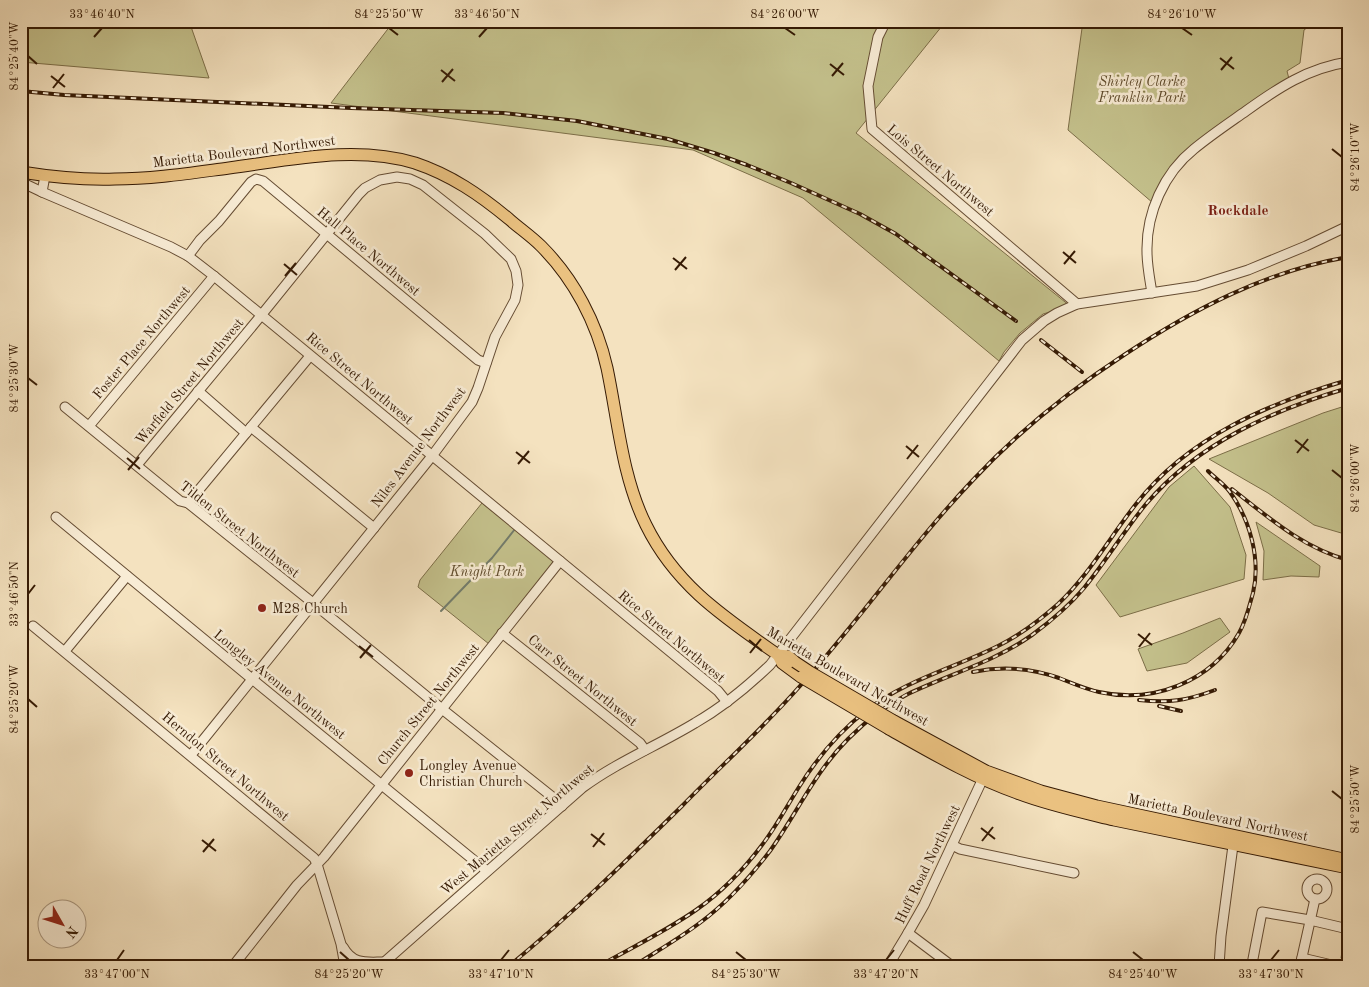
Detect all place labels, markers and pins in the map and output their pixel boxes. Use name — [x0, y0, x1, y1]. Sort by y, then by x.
marker: M28 Church — [256, 602, 268, 614]
place label: M28 Church — [272, 602, 348, 616]
place label: Longley Avenue Christian Church — [419, 759, 523, 789]
marker: Longley Avenue Christian Church — [403, 767, 415, 779]

